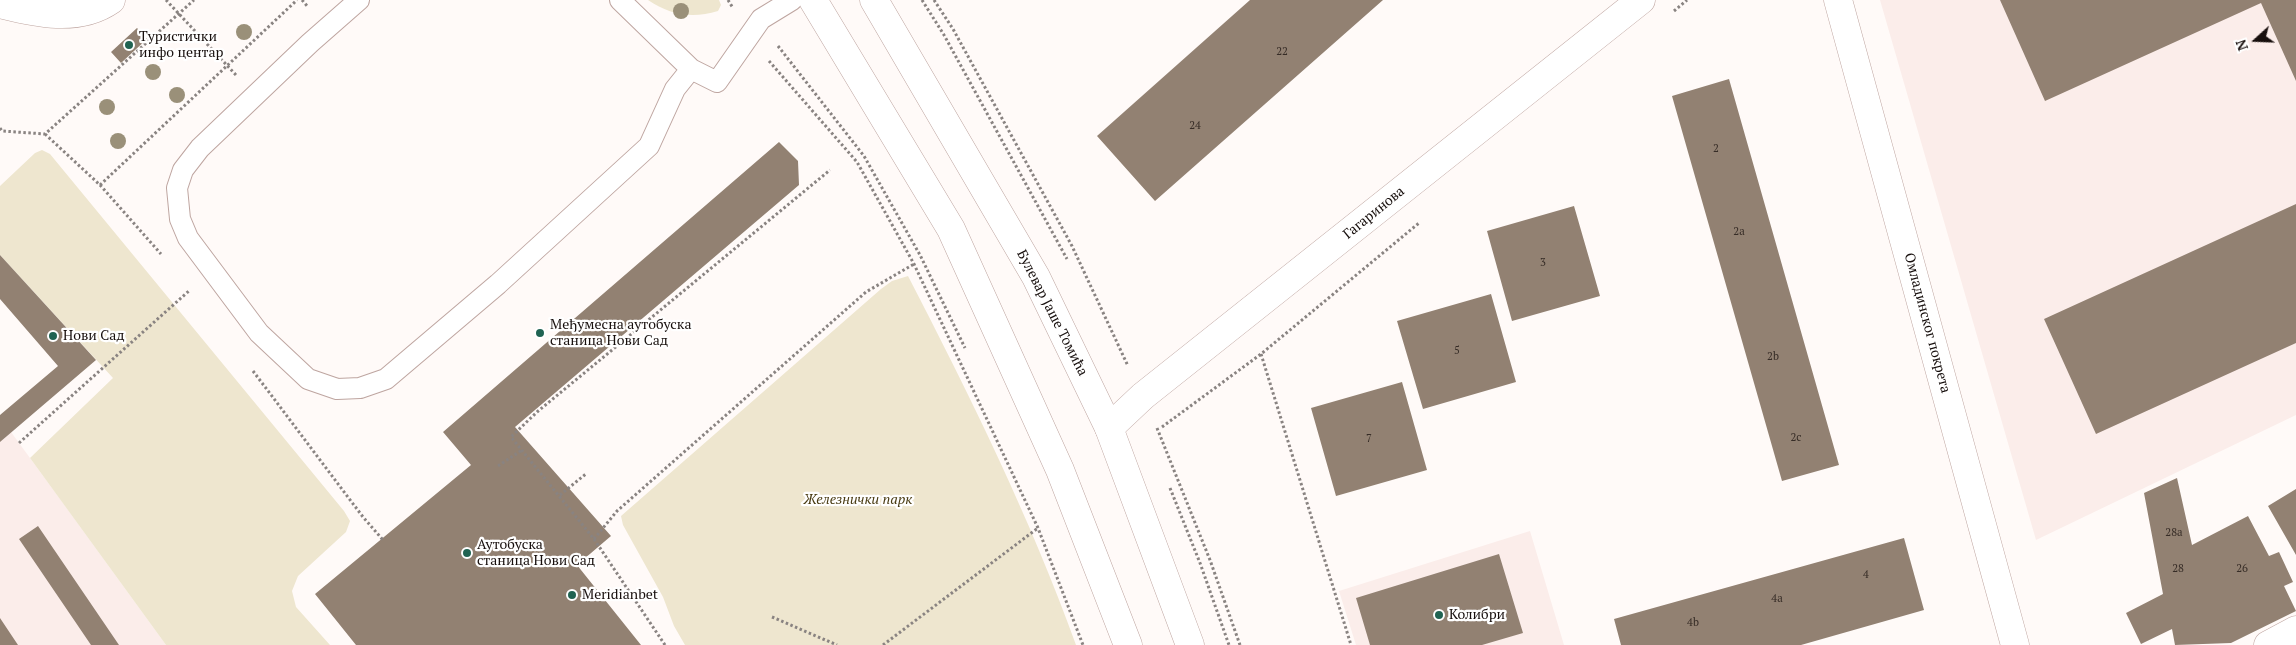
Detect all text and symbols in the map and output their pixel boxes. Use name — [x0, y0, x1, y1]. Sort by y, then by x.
north arrow — [2231, 15, 2281, 65]
place label: Туристички инфо центар — [139, 29, 224, 62]
text: N — [2231, 37, 2252, 54]
marker: Туристички инфо центар — [123, 39, 135, 51]
house number: 22 — [1276, 45, 1288, 59]
house number: 24 — [1189, 119, 1201, 133]
house number: 2 — [1713, 142, 1719, 156]
street label: Гагаринова — [1340, 183, 1408, 243]
house number: 2a — [1733, 225, 1745, 239]
street label: Булевар Јаше Томића — [1013, 247, 1091, 379]
street label: Омладинског покрета — [1900, 251, 1954, 395]
house number: 3 — [1540, 256, 1546, 270]
place label: Међумесна аутобуска станица Нови Сад — [550, 317, 691, 350]
marker: Међумесна аутобуска станица Нови Сад — [534, 327, 546, 339]
place label: Нови Сад — [63, 328, 124, 344]
marker: Нови Сад — [47, 330, 59, 342]
house number: 5 — [1454, 344, 1460, 358]
house number: 2b — [1767, 350, 1779, 364]
house number: 2c — [1791, 431, 1801, 445]
house number: 7 — [1366, 432, 1372, 446]
park label: Железнички парк — [803, 492, 913, 508]
house number: 28a — [2165, 526, 2183, 540]
place label: Аутобуска станица Нови Сад — [477, 537, 595, 570]
marker: Аутобуска станица Нови Сад — [461, 547, 473, 559]
house number: 28 — [2172, 562, 2184, 576]
house number: 26 — [2236, 562, 2248, 576]
house number: 4 — [1863, 568, 1869, 582]
place label: Meridianbet — [582, 587, 658, 603]
marker: Meridianbet — [566, 589, 578, 601]
house number: 4a — [1771, 592, 1783, 606]
place label: Колибри — [1449, 607, 1505, 623]
marker: Колибри — [1433, 609, 1445, 621]
house number: 4b — [1687, 616, 1699, 630]

